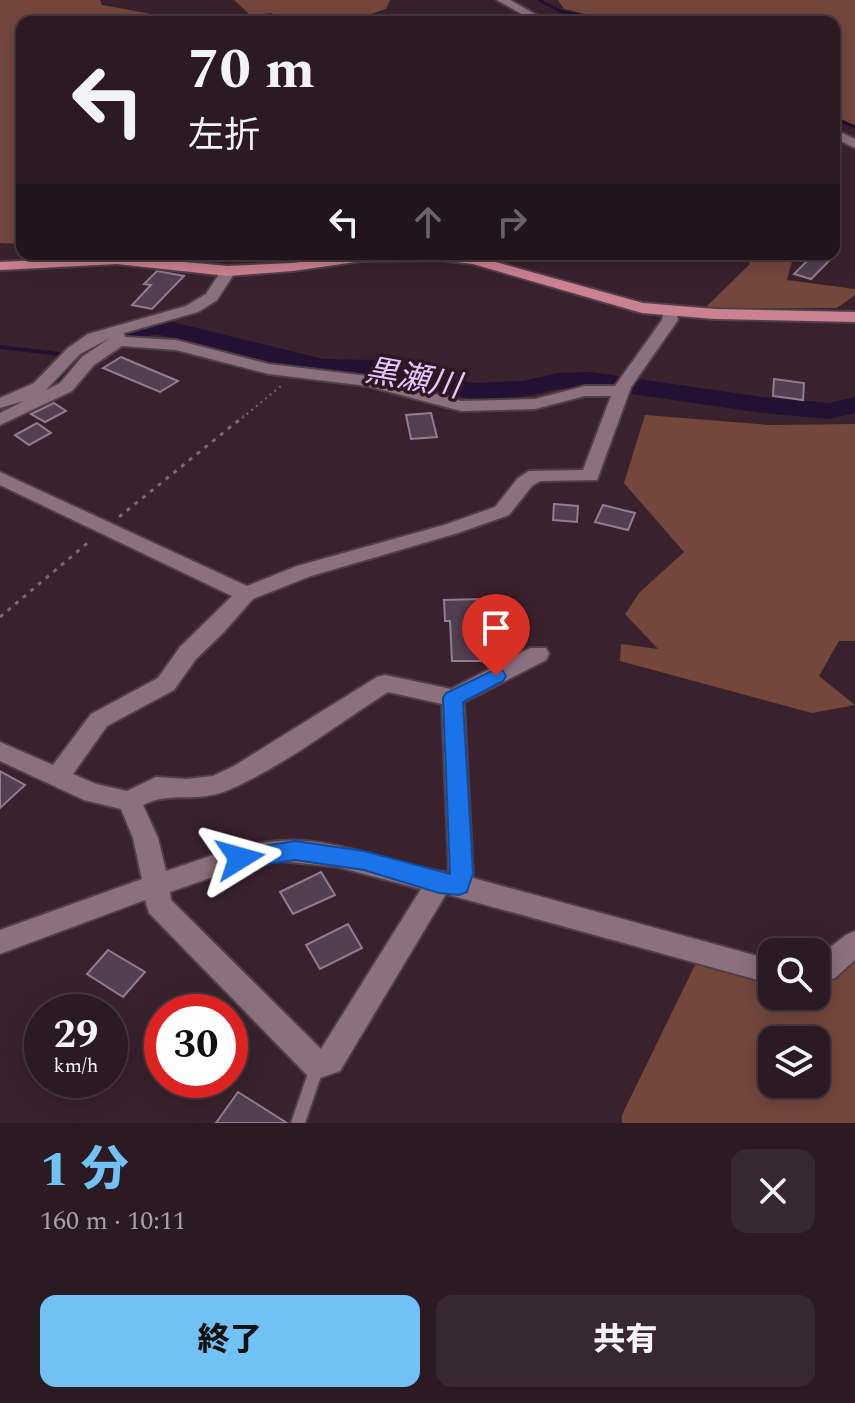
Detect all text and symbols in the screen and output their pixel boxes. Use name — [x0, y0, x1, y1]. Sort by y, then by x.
text: 70 m — [188, 28, 315, 113]
icon: left — [56, 48, 160, 152]
text: 左折 — [188, 109, 260, 164]
icon: left — [322, 200, 366, 244]
icon: ahead — [406, 200, 450, 244]
icon: right — [490, 200, 534, 244]
water label: 黒瀬川 — [361, 347, 467, 412]
pin — [462, 594, 530, 676]
icon: arrive — [474, 606, 518, 650]
position arrow — [198, 816, 282, 900]
map controls — [758, 938, 830, 1098]
button: search — [758, 938, 830, 1010]
speed limit sign: 30 — [144, 994, 248, 1098]
text: 29 — [54, 1005, 98, 1066]
button: layers — [758, 1026, 830, 1098]
text: km/h — [54, 1051, 99, 1081]
text: 1 分 — [40, 1134, 129, 1207]
button: close — [731, 1149, 815, 1233]
text: 160 m · 10:11 — [40, 1201, 186, 1241]
button: 終了 — [40, 1295, 420, 1387]
button: 共有 — [436, 1295, 815, 1387]

